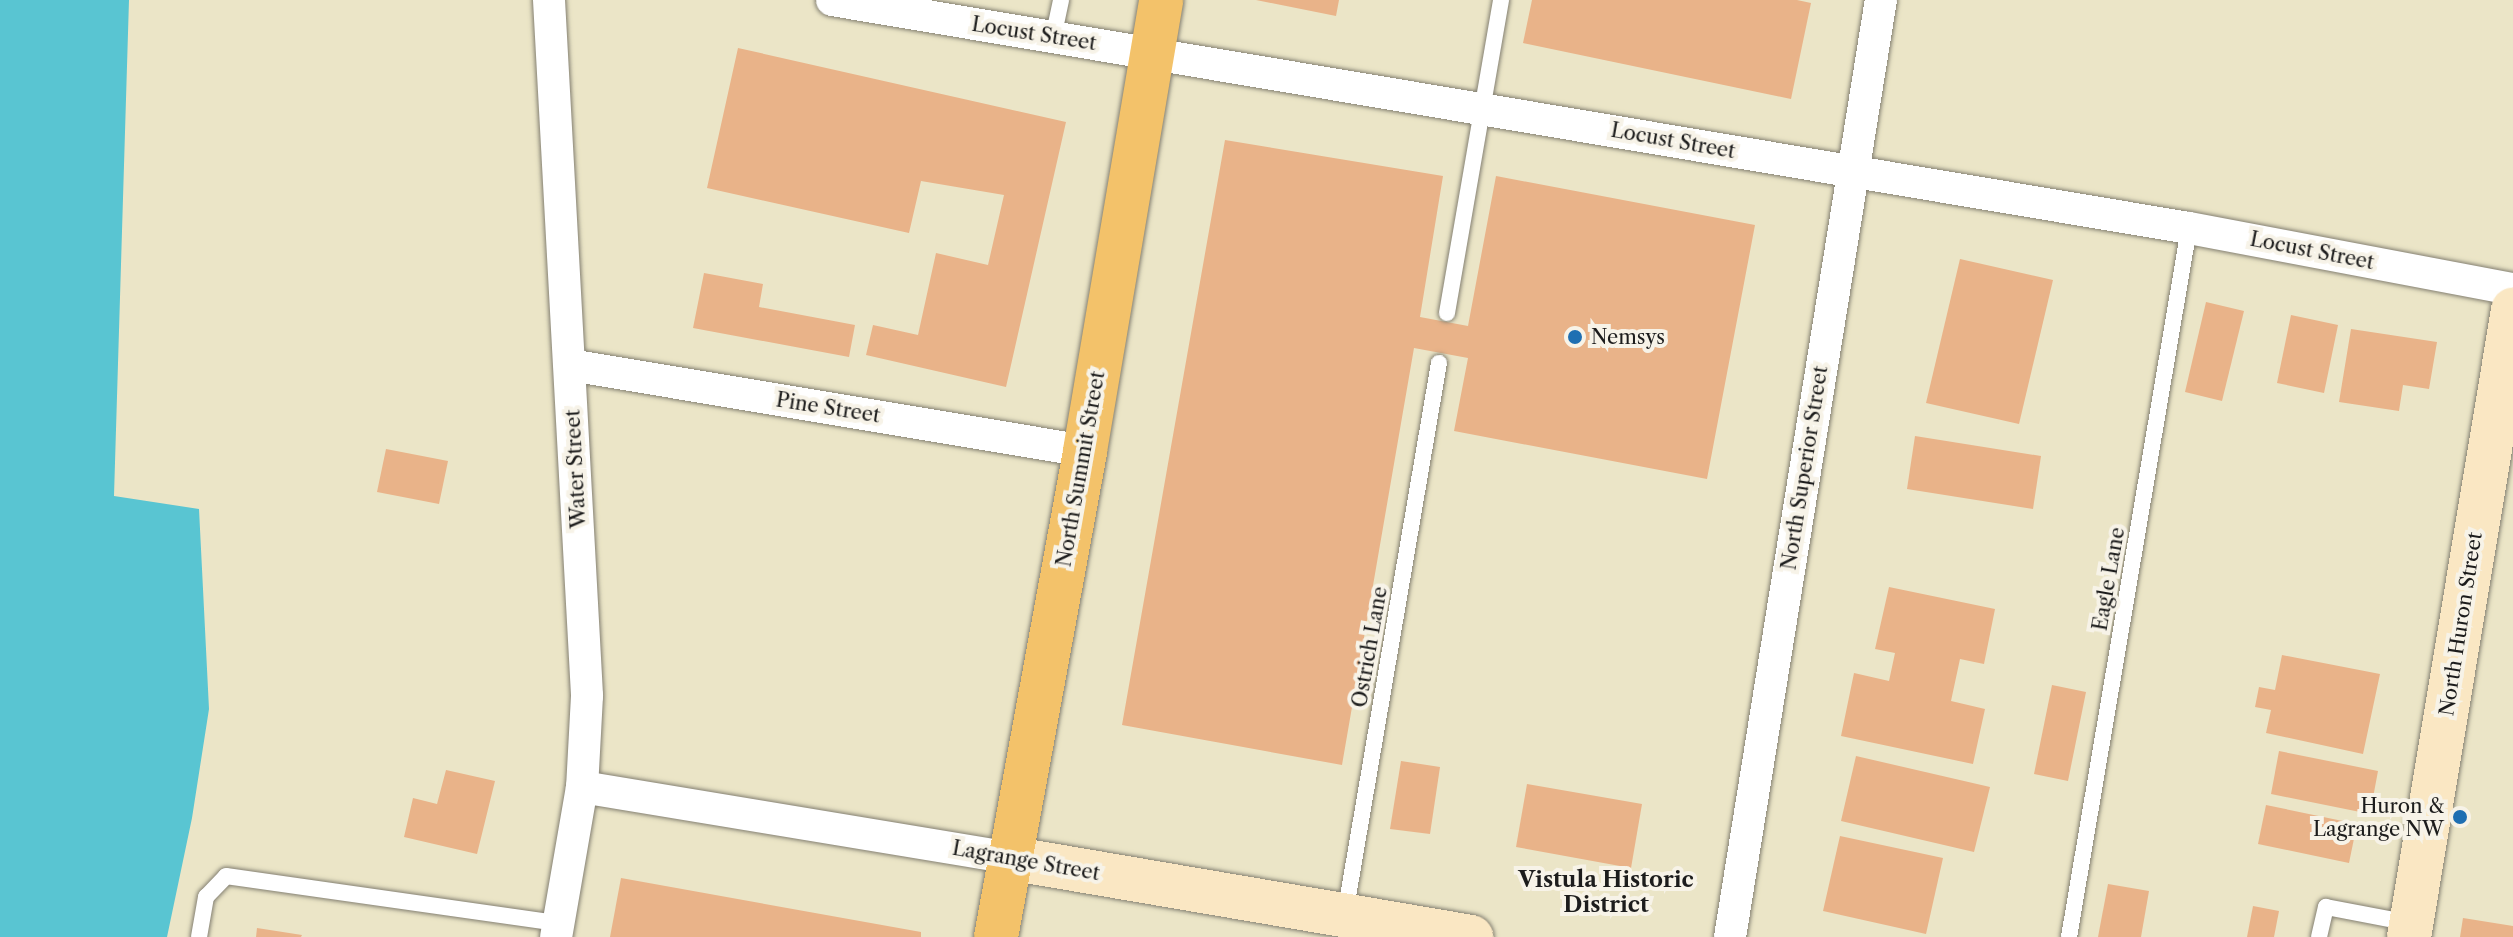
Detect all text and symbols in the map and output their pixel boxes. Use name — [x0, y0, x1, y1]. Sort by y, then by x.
street label: Locust Street — [970, 12, 1098, 56]
street label: Locust Street — [1609, 118, 1737, 164]
street label: Locust Street — [2248, 227, 2376, 275]
place label: Nemsys — [1591, 325, 1665, 349]
marker: Nemsys — [1566, 328, 1584, 346]
street label: North Superior Street — [1777, 364, 1833, 572]
street label: North Summit Street — [1052, 369, 1110, 569]
street label: Pine Street — [774, 388, 882, 428]
street label: Water Street — [561, 409, 591, 529]
street label: Eagle Lane — [2088, 525, 2130, 633]
street label: North Huron Street — [2435, 530, 2487, 718]
street label: Ostrich Lane — [1348, 585, 1392, 709]
place label: Huron & Lagrange NW — [2313, 794, 2444, 841]
marker: Huron & Lagrange NW — [2451, 808, 2469, 826]
street label: Lagrange Street — [950, 836, 1102, 886]
district label: Vistula Historic District — [1518, 866, 1694, 918]

